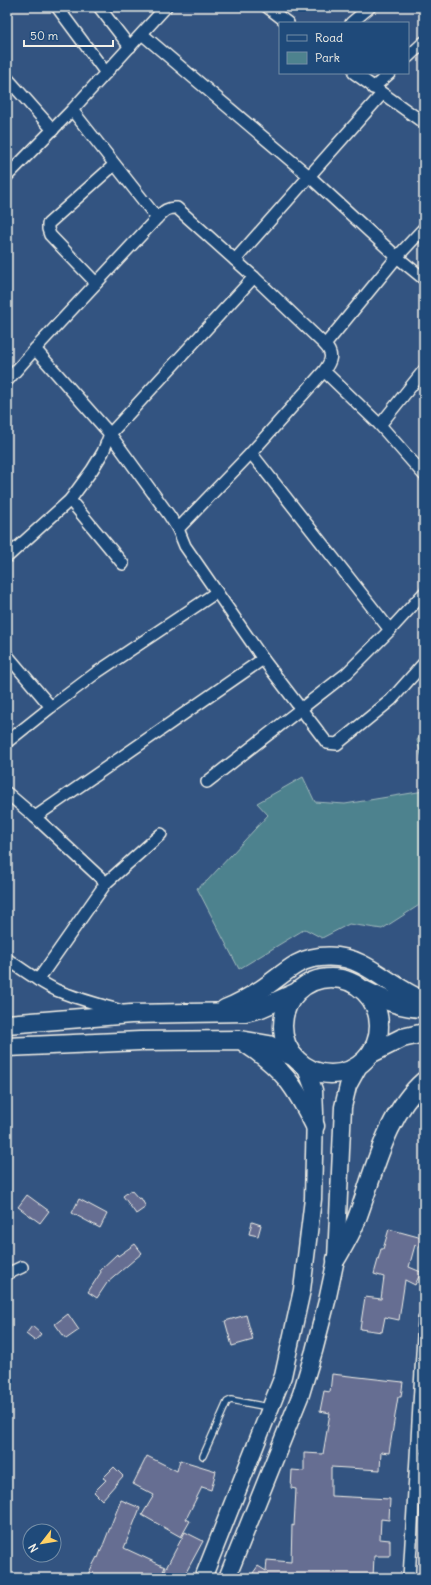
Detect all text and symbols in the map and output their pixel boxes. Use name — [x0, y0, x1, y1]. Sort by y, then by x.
scale bar — [24, 22, 113, 48]
legend — [279, 22, 409, 74]
text: 50 m — [30, 28, 59, 43]
text: Road — [315, 30, 343, 45]
text: Park — [315, 50, 340, 65]
north arrow — [22, 1523, 62, 1563]
text: N — [25, 1541, 41, 1555]

